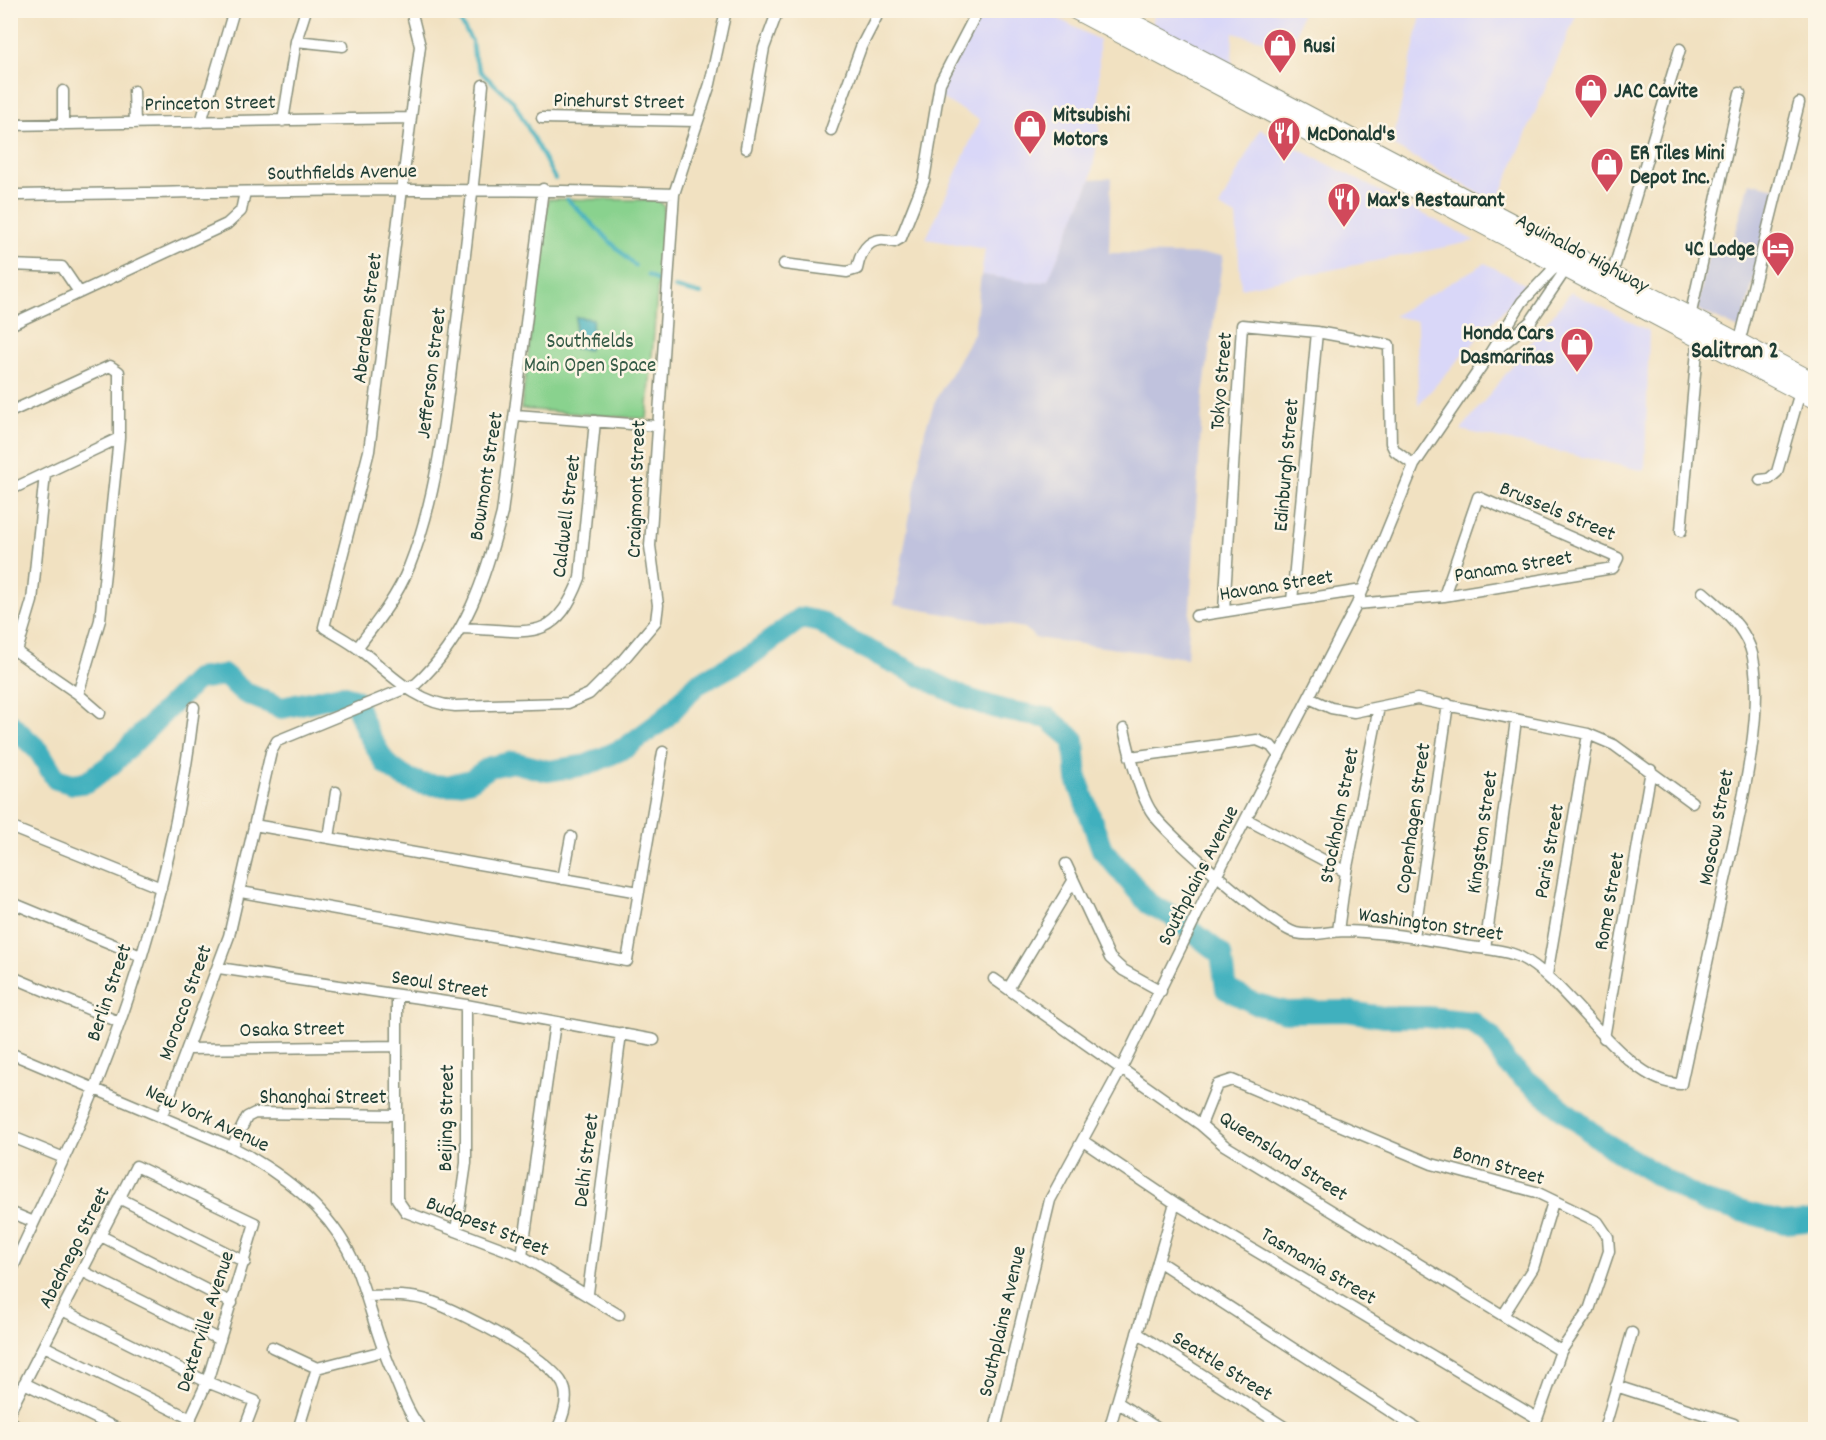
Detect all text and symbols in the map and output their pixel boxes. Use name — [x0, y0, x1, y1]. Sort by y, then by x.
shop icon: Rusi — [1262, 27, 1298, 74]
place label: Rusi — [1303, 33, 1335, 63]
shop icon: JAC Cavite — [1573, 72, 1609, 119]
place label: JAC Cavite — [1614, 78, 1698, 108]
street label: Pinehurst Street — [553, 87, 685, 119]
street label: Princeton Street — [144, 89, 276, 121]
place label: Mitsubishi Motors — [1053, 102, 1130, 156]
shop icon: Mitsubishi Motors — [1012, 108, 1048, 155]
restaurant icon: McDonald's — [1266, 115, 1302, 162]
place label: McDonald's — [1307, 121, 1395, 151]
place label: ER Tiles Mini Depot Inc. — [1630, 140, 1725, 194]
shop icon: ER Tiles Mini Depot Inc. — [1589, 146, 1625, 193]
street label: Southfields Avenue — [267, 158, 417, 190]
restaurant icon: Max's Restaurant — [1326, 181, 1362, 228]
place label: Max's Restaurant — [1367, 187, 1505, 217]
street label: Aguinaldo Highway — [1509, 207, 1654, 303]
hotel icon: 4C Lodge — [1760, 230, 1796, 277]
place label: 4C Lodge — [1685, 236, 1755, 266]
street label: Aberdeen Street — [346, 251, 392, 385]
street label: Jefferson Street — [410, 306, 456, 441]
place label: Honda Cars Dasmariñas — [1460, 320, 1554, 374]
shop icon: Honda Cars Dasmariñas — [1559, 326, 1595, 373]
park label: Southfields Main Open Space — [524, 328, 656, 382]
street label: Tokyo Street — [1204, 331, 1242, 431]
district label: Salitran 2 — [1691, 335, 1779, 369]
street label: Edinburgh Street — [1267, 397, 1309, 533]
street label: Bowmont Street — [463, 410, 513, 543]
street label: Craigmont Street — [621, 419, 655, 559]
street label: Caldwell Street — [546, 453, 590, 580]
street label: Brussels Street — [1494, 475, 1620, 551]
street label: Panama Street — [1452, 544, 1575, 592]
street label: Havana Street — [1218, 563, 1336, 611]
street label: Copenhagen Street — [1390, 741, 1440, 896]
street label: Stockholm Street — [1313, 745, 1369, 886]
street label: Moscow Street — [1692, 767, 1744, 888]
street label: Kingston Street — [1460, 769, 1507, 896]
street label: Southplains Avenue — [1151, 801, 1248, 952]
street label: Paris Street — [1528, 802, 1574, 901]
street label: Rome Street — [1588, 850, 1634, 953]
street label: Washington Street — [1356, 901, 1505, 951]
street label: Berlin Street — [80, 940, 142, 1046]
street label: Morocco Street — [152, 941, 222, 1065]
street label: Seoul Street — [389, 964, 490, 1008]
street label: Osaka Street — [239, 1015, 345, 1047]
street label: Beijing Street — [432, 1064, 464, 1172]
street label: New York Avenue — [140, 1078, 274, 1162]
street label: Shanghai Street — [260, 1084, 387, 1114]
street label: Queensland Street — [1212, 1104, 1353, 1211]
street label: Delhi Street — [567, 1111, 609, 1209]
street label: Bonn Street — [1449, 1139, 1548, 1195]
street label: Abednego Street — [32, 1182, 119, 1314]
street label: Budapest Street — [421, 1190, 553, 1266]
street label: Tasmania Street — [1254, 1221, 1381, 1314]
street label: Southplains Avenue — [972, 1243, 1036, 1400]
street label: Dexterville Avenue — [170, 1248, 244, 1396]
street label: Seattle Street — [1165, 1325, 1278, 1411]

